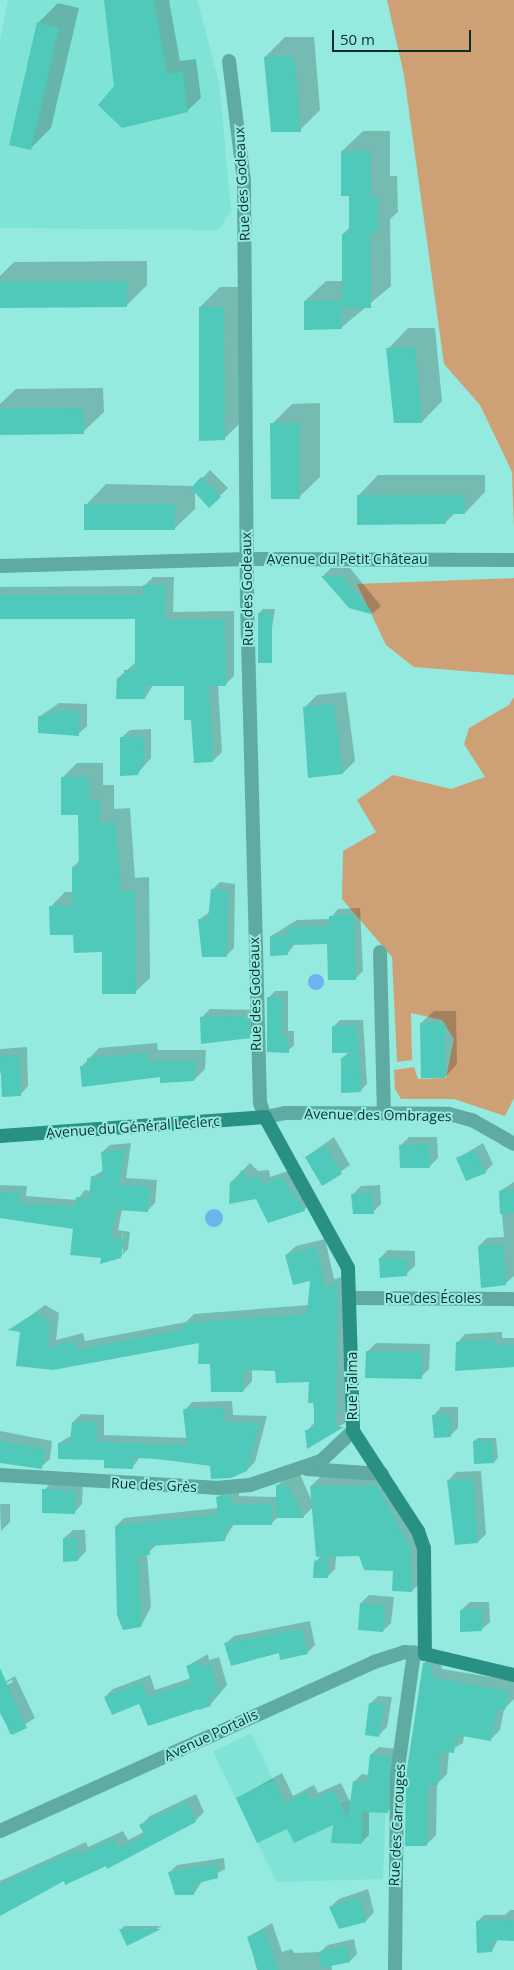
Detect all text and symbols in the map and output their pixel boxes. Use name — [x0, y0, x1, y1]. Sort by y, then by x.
scale bar — [334, 20, 473, 52]
text: 50 m — [340, 29, 375, 49]
street label: Rue des Godeaux — [231, 127, 253, 241]
street label: Rue des Godeaux — [238, 532, 256, 646]
street label: Avenue du Petit Château — [267, 551, 428, 567]
street label: Rue des Godeaux — [246, 937, 264, 1051]
street label: Avenue des Ombrages — [304, 1105, 452, 1125]
street label: Avenue du Général Leclerc — [46, 1113, 220, 1141]
street label: Rue des Écoles — [385, 1290, 481, 1306]
street label: Rue Talma — [344, 1352, 360, 1420]
street label: Rue des Grès — [111, 1474, 197, 1496]
street label: Avenue Portalis — [161, 1706, 261, 1764]
street label: Rue des Carrouges — [385, 1763, 409, 1887]

